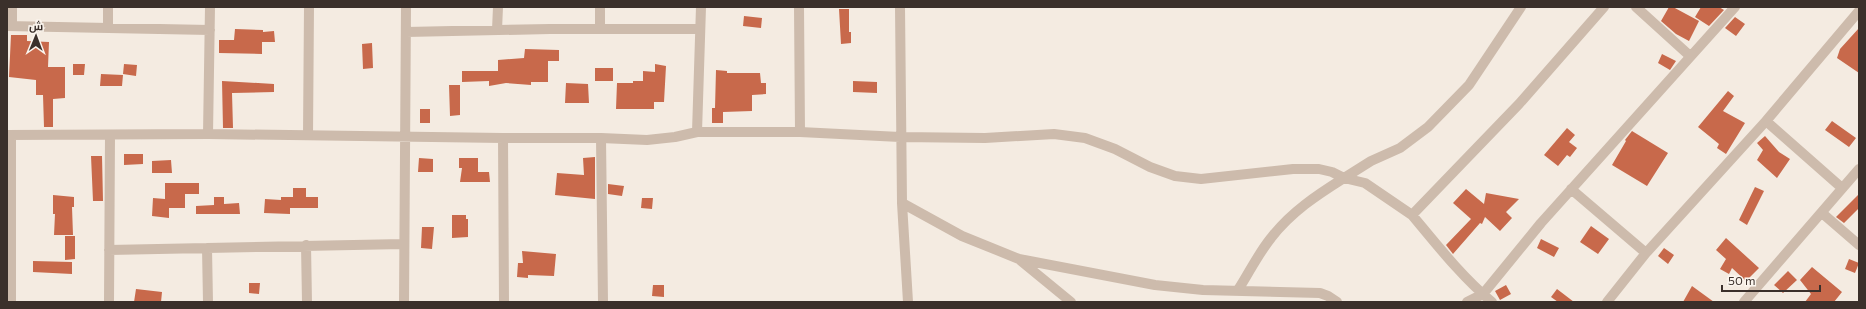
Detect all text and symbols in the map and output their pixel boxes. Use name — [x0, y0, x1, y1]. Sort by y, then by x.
north arrow — [16, 16, 56, 56]
text: ش — [29, 19, 43, 33]
scale bar — [1722, 267, 1820, 293]
text: 50 m — [1728, 273, 1756, 287]

